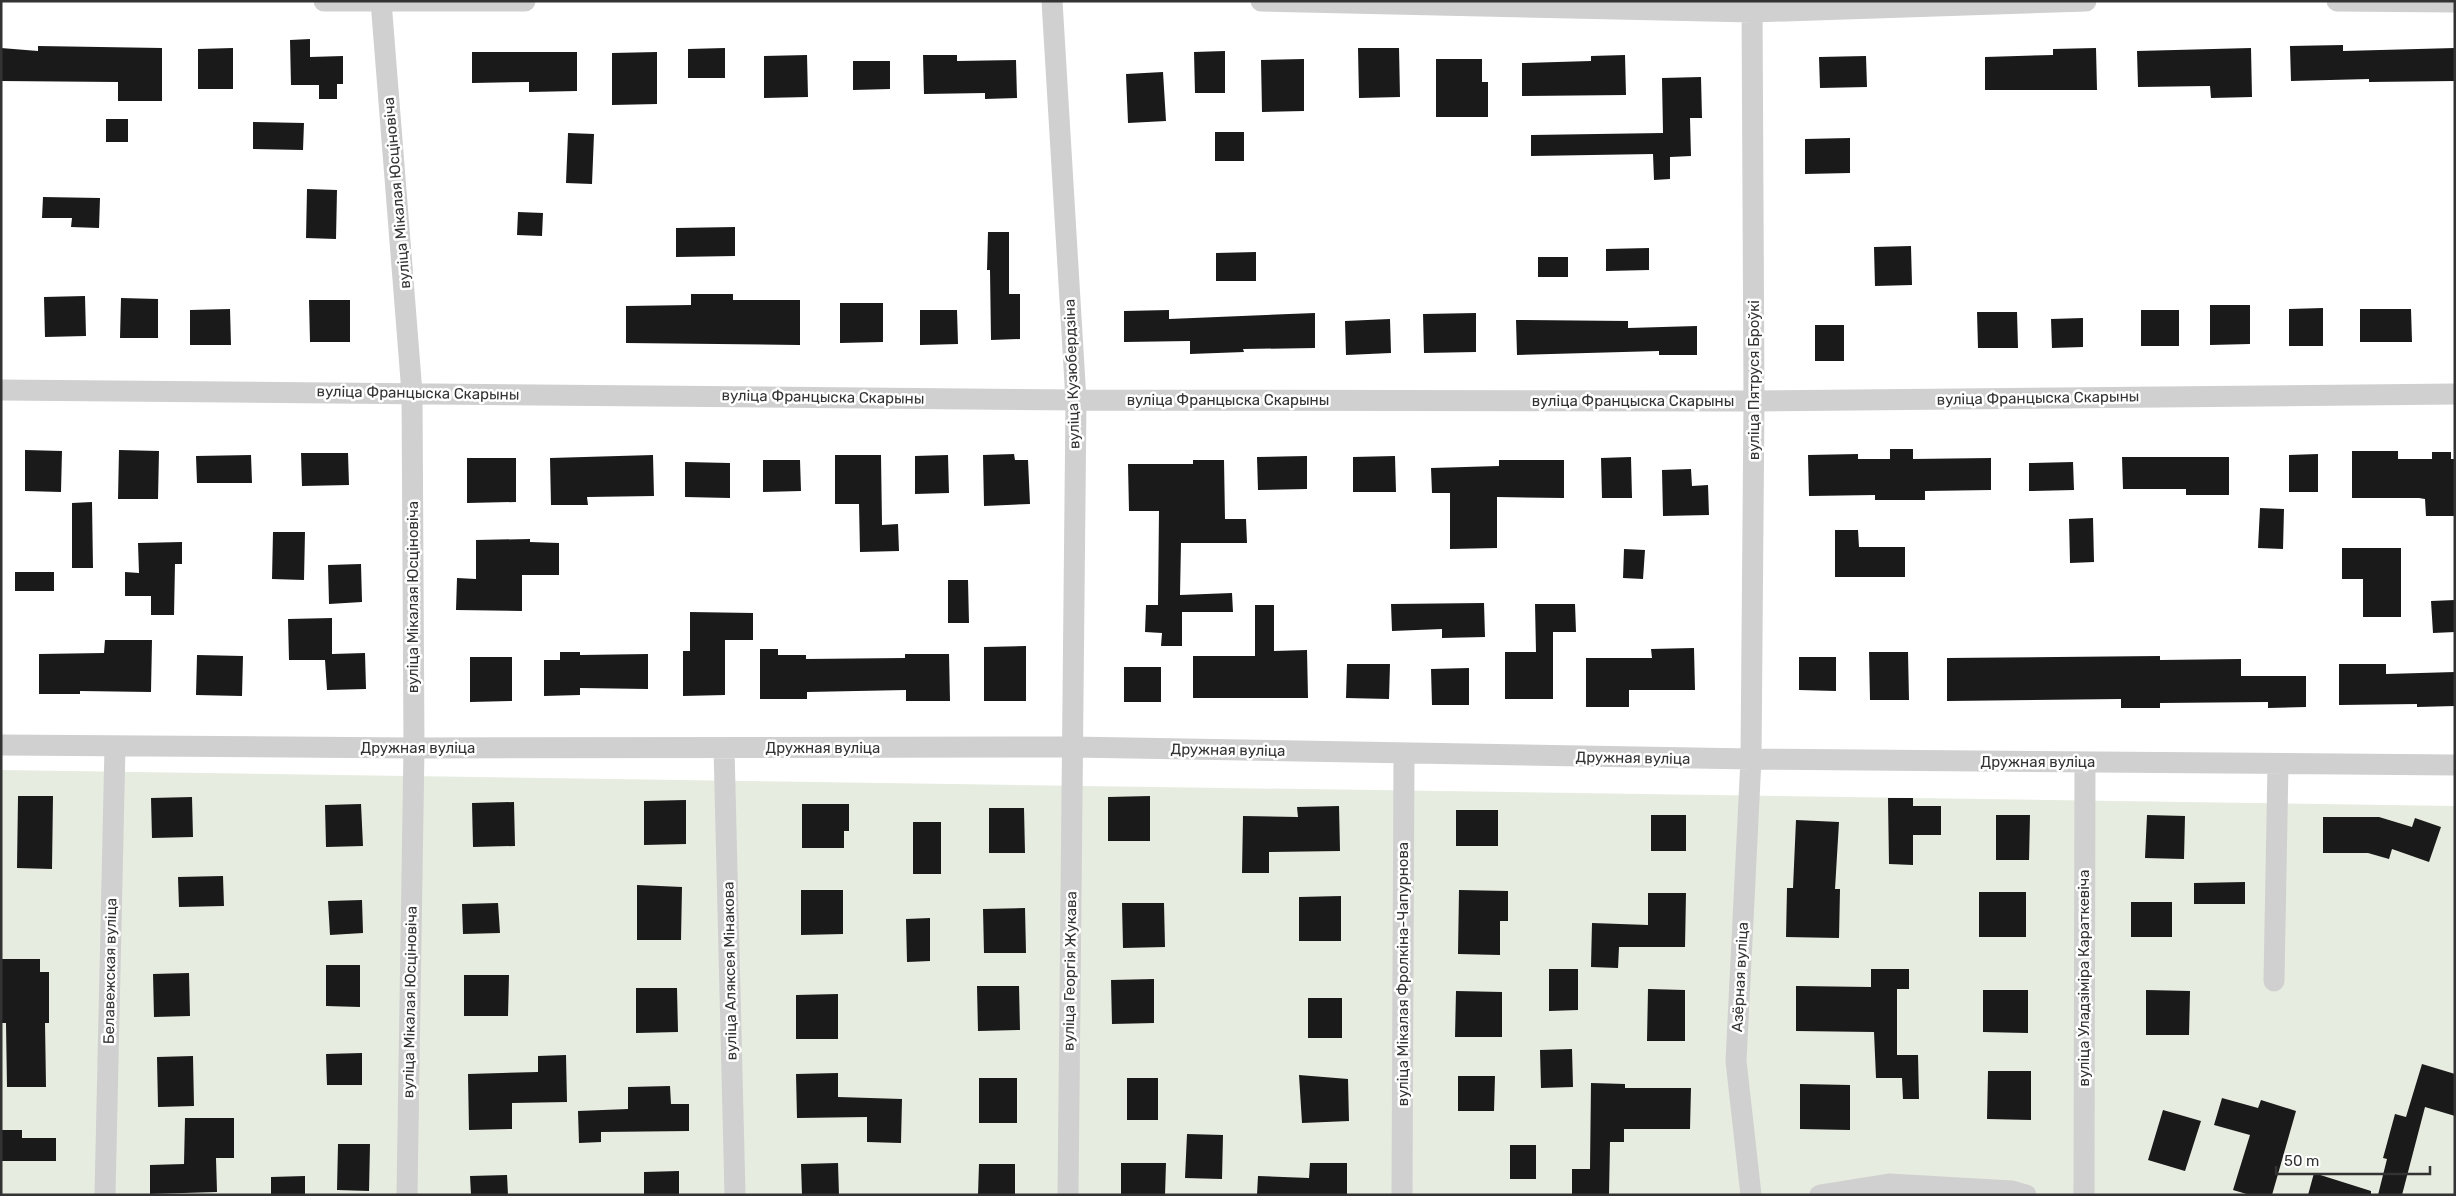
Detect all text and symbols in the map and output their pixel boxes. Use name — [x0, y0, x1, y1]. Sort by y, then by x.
street label: вуліца Мікалая Юсціновіча — [380, 96, 414, 290]
street label: вуліца Кузюбердзіна — [1060, 299, 1084, 449]
street label: вуліца Пятруся Броўкі — [1745, 300, 1763, 460]
street label: вуліца Францыска Скарыны — [316, 382, 520, 404]
street label: вуліца Францыска Скарыны — [721, 386, 925, 408]
street label: вуліца Францыска Скарыны — [1936, 387, 2140, 409]
street label: вуліца Францыска Скарыны — [1127, 391, 1329, 409]
street label: вуліца Францыска Скарыны — [1532, 392, 1734, 410]
street label: вуліца Мікалая Юсціновіча — [404, 501, 422, 693]
street label: Дружная вуліца — [361, 739, 475, 757]
street label: Дружная вуліца — [766, 739, 880, 757]
street label: Дружная вуліца — [1170, 740, 1286, 760]
street label: Дружная вуліца — [1575, 748, 1691, 768]
street label: Дружная вуліца — [1981, 753, 2095, 771]
street label: вуліца Мікалая Фролкіна-Чапурнова — [1394, 842, 1412, 1106]
street label: вуліца Уладзіміра Караткевіча — [2075, 870, 2093, 1086]
street label: вуліца Аляксея Мінакова — [719, 881, 741, 1061]
street label: вуліца Георгія Жукава — [1060, 891, 1080, 1051]
street label: Белавежская вуліца — [100, 898, 120, 1044]
street label: вуліца Мікалая Юсціновіча — [399, 906, 421, 1098]
street label: Азёрная вуліца — [1728, 921, 1752, 1033]
scale bar — [2276, 1144, 2430, 1176]
text: 50 m — [2284, 1152, 2319, 1170]

